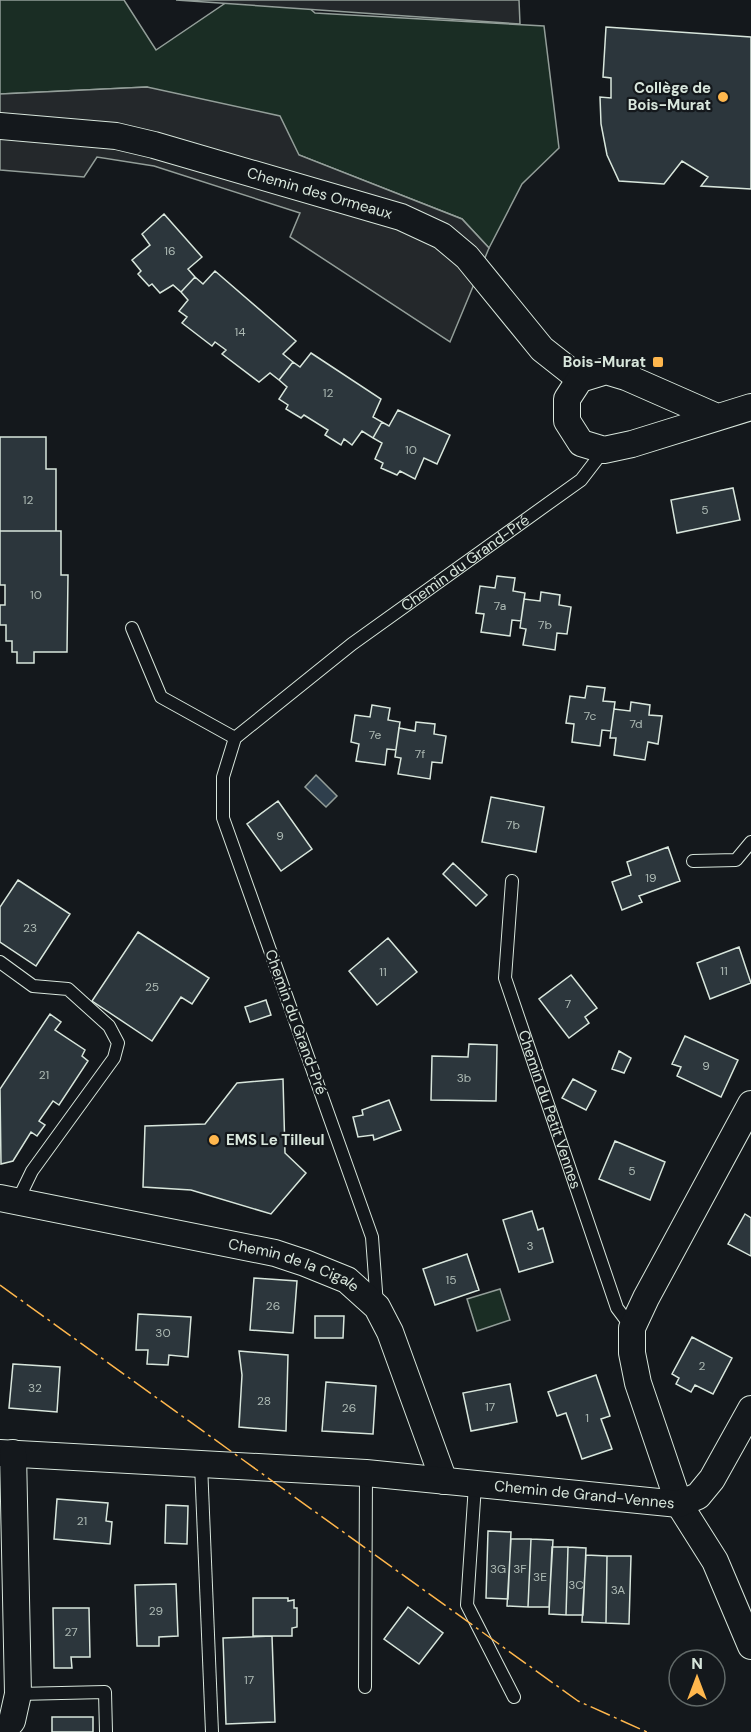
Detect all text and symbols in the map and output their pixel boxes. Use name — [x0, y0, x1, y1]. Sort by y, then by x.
place label: Collège de Bois-Murat — [628, 78, 711, 115]
marker: Collège de Bois-Murat — [716, 90, 730, 104]
street label: Chemin des Ormeaux — [245, 163, 395, 224]
house number: 16 — [164, 243, 176, 259]
house number: 14 — [234, 324, 246, 340]
place label: Bois-Murat — [563, 352, 646, 372]
marker: Bois-Murat — [651, 355, 665, 369]
house number: 12 — [323, 385, 333, 401]
house number: 10 — [405, 442, 417, 458]
house number: 12 — [23, 492, 33, 508]
house number: 5 — [701, 502, 709, 518]
street label: Chemin du Grand-Pré — [397, 510, 533, 616]
house number: 10 — [30, 587, 42, 603]
house number: 7a — [494, 598, 506, 614]
house number: 7b — [538, 617, 552, 633]
house number: 7c — [584, 708, 596, 724]
house number: 7d — [629, 716, 643, 732]
house number: 7e — [369, 727, 381, 743]
house number: 7f — [415, 746, 425, 762]
house number: 7b — [506, 817, 520, 833]
house number: 9 — [276, 828, 284, 844]
house number: 19 — [645, 870, 657, 886]
house number: 23 — [23, 920, 37, 936]
street label: Chemin du Grand-Pré — [260, 947, 332, 1097]
house number: 11 — [720, 963, 728, 979]
house number: 11 — [379, 964, 387, 980]
house number: 25 — [145, 979, 159, 995]
house number: 7 — [565, 996, 571, 1012]
street label: Chemin du Petit Vennes — [513, 1027, 586, 1191]
house number: 9 — [702, 1058, 710, 1074]
house number: 21 — [39, 1067, 49, 1083]
house number: 3b — [457, 1070, 471, 1086]
place label: EMS Le Tilleul — [226, 1130, 325, 1150]
marker: EMS Le Tilleul — [207, 1133, 221, 1147]
house number: 5 — [628, 1163, 636, 1179]
street label: Chemin de la Cigale — [227, 1234, 364, 1296]
house number: 3 — [526, 1238, 534, 1254]
house number: 15 — [445, 1272, 457, 1288]
house number: 26 — [266, 1298, 280, 1314]
house number: 30 — [155, 1325, 171, 1341]
house number: 2 — [699, 1358, 706, 1374]
house number: 32 — [28, 1380, 42, 1396]
house number: 28 — [257, 1393, 271, 1409]
house number: 17 — [485, 1399, 495, 1415]
house number: 26 — [342, 1400, 356, 1416]
house number: 1 — [585, 1410, 589, 1426]
street label: Chemin de Grand-Vennes — [493, 1476, 675, 1514]
house number: 21 — [77, 1513, 87, 1529]
house number: 3G — [490, 1561, 506, 1577]
house number: 3F — [513, 1561, 527, 1577]
house number: 3E — [533, 1569, 547, 1585]
house number: 3C — [568, 1577, 584, 1593]
house number: 3A — [611, 1582, 625, 1598]
house number: 29 — [149, 1603, 163, 1619]
house number: 27 — [64, 1624, 78, 1640]
north arrow — [667, 1648, 727, 1708]
text: N — [691, 1653, 703, 1674]
house number: 17 — [244, 1672, 254, 1688]

